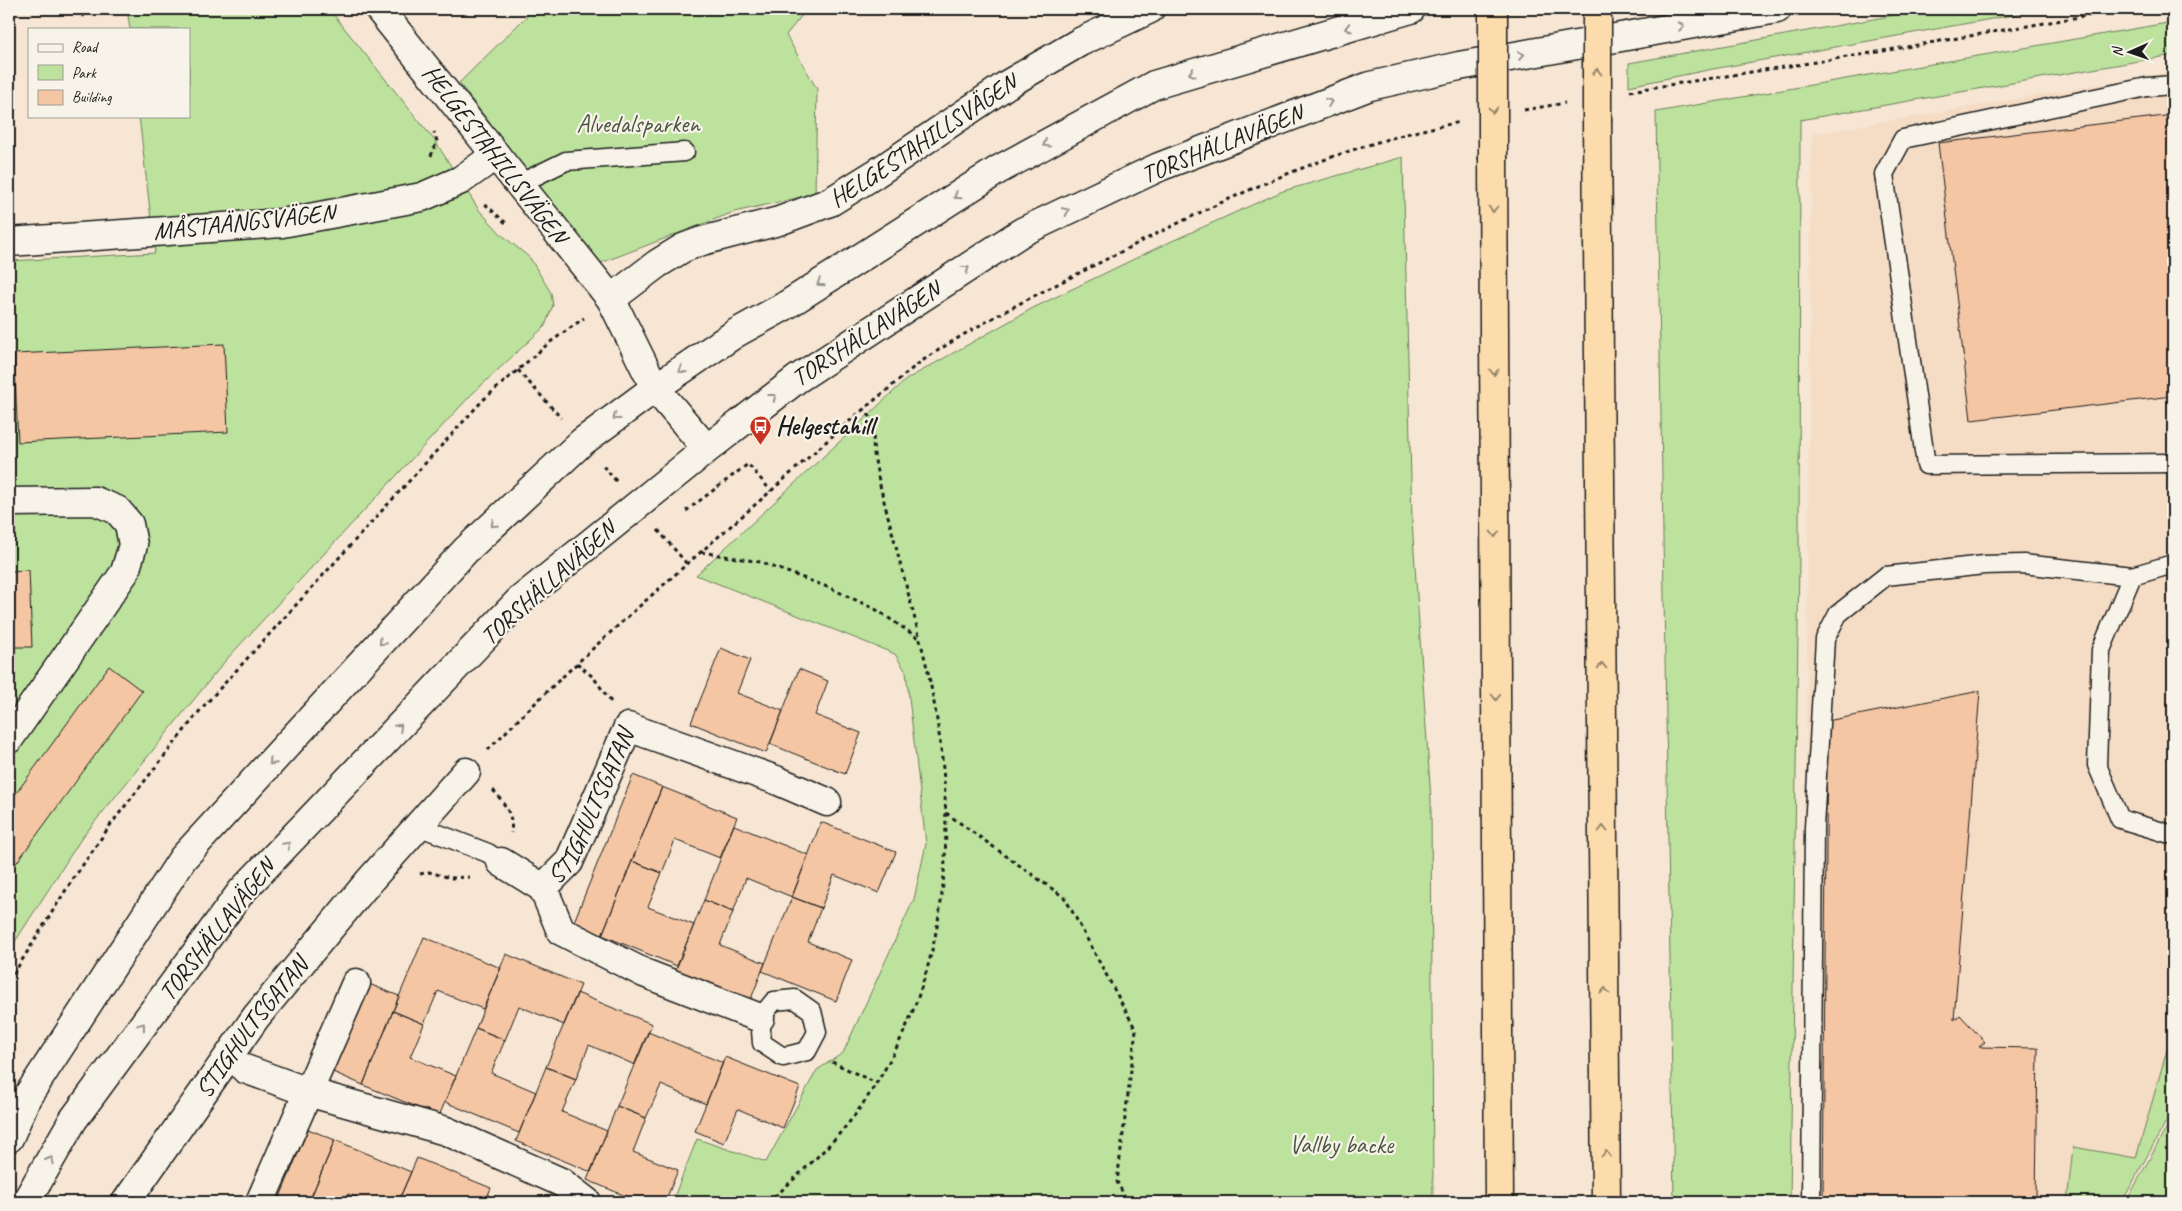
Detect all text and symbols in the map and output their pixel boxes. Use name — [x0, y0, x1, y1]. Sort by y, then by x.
one-way arrow — [1676, 21, 1685, 32]
one-way arrow — [1344, 22, 1352, 32]
legend — [28, 28, 190, 118]
north arrow — [2104, 28, 2154, 78]
text: Road — [72, 38, 99, 57]
text: N — [2109, 45, 2126, 57]
one-way arrow — [1516, 50, 1525, 60]
street label: HELGESTAHILLSVÄGEN — [415, 58, 577, 253]
text: Park — [72, 64, 97, 83]
street label: HELGESTAHILLSVÄGEN — [823, 65, 1026, 215]
one-way arrow — [1188, 68, 1196, 78]
one-way arrow — [1592, 68, 1602, 76]
text: Building — [72, 88, 112, 107]
street label: TORSHÄLLAVÄGEN — [1137, 96, 1311, 191]
one-way arrow — [1324, 98, 1333, 108]
one-way arrow — [1488, 106, 1498, 114]
park label: Alvedalsparken — [577, 108, 701, 140]
one-way arrow — [1042, 137, 1051, 147]
one-way arrow — [953, 190, 963, 199]
street label: MÅSTAÄNGSVÄGEN — [152, 196, 340, 247]
one-way arrow — [1488, 206, 1498, 213]
one-way arrow — [1061, 208, 1070, 218]
one-way arrow — [961, 266, 970, 275]
street label: TORSHÄLLAVÄGEN — [785, 272, 950, 394]
one-way arrow — [816, 277, 825, 287]
one-way arrow — [679, 364, 688, 373]
one-way arrow — [1489, 368, 1499, 376]
one-way arrow — [767, 395, 776, 403]
place label: Helgestahill — [776, 410, 878, 442]
one-way arrow — [612, 411, 622, 420]
bus stop icon: Helgestahill — [748, 414, 772, 445]
street label: TORSHÄLLAVÄGEN — [474, 511, 625, 652]
one-way arrow — [490, 518, 499, 527]
one-way arrow — [1490, 530, 1500, 538]
one-way arrow — [378, 636, 387, 645]
one-way arrow — [1597, 662, 1607, 670]
one-way arrow — [1491, 693, 1501, 701]
street label: STIGHULTSGATAN — [540, 721, 643, 891]
one-way arrow — [393, 724, 402, 733]
one-way arrow — [269, 756, 278, 765]
one-way arrow — [1598, 824, 1608, 832]
one-way arrow — [281, 841, 290, 850]
street label: TORSHÄLLAVÄGEN — [152, 850, 285, 1007]
street label: STIGHULTSGATAN — [188, 948, 317, 1104]
one-way arrow — [1600, 987, 1610, 994]
one-way arrow — [136, 1022, 145, 1032]
park label: Vallby backe — [1289, 1129, 1395, 1161]
one-way arrow — [1601, 1149, 1611, 1157]
one-way arrow — [43, 1156, 53, 1165]

